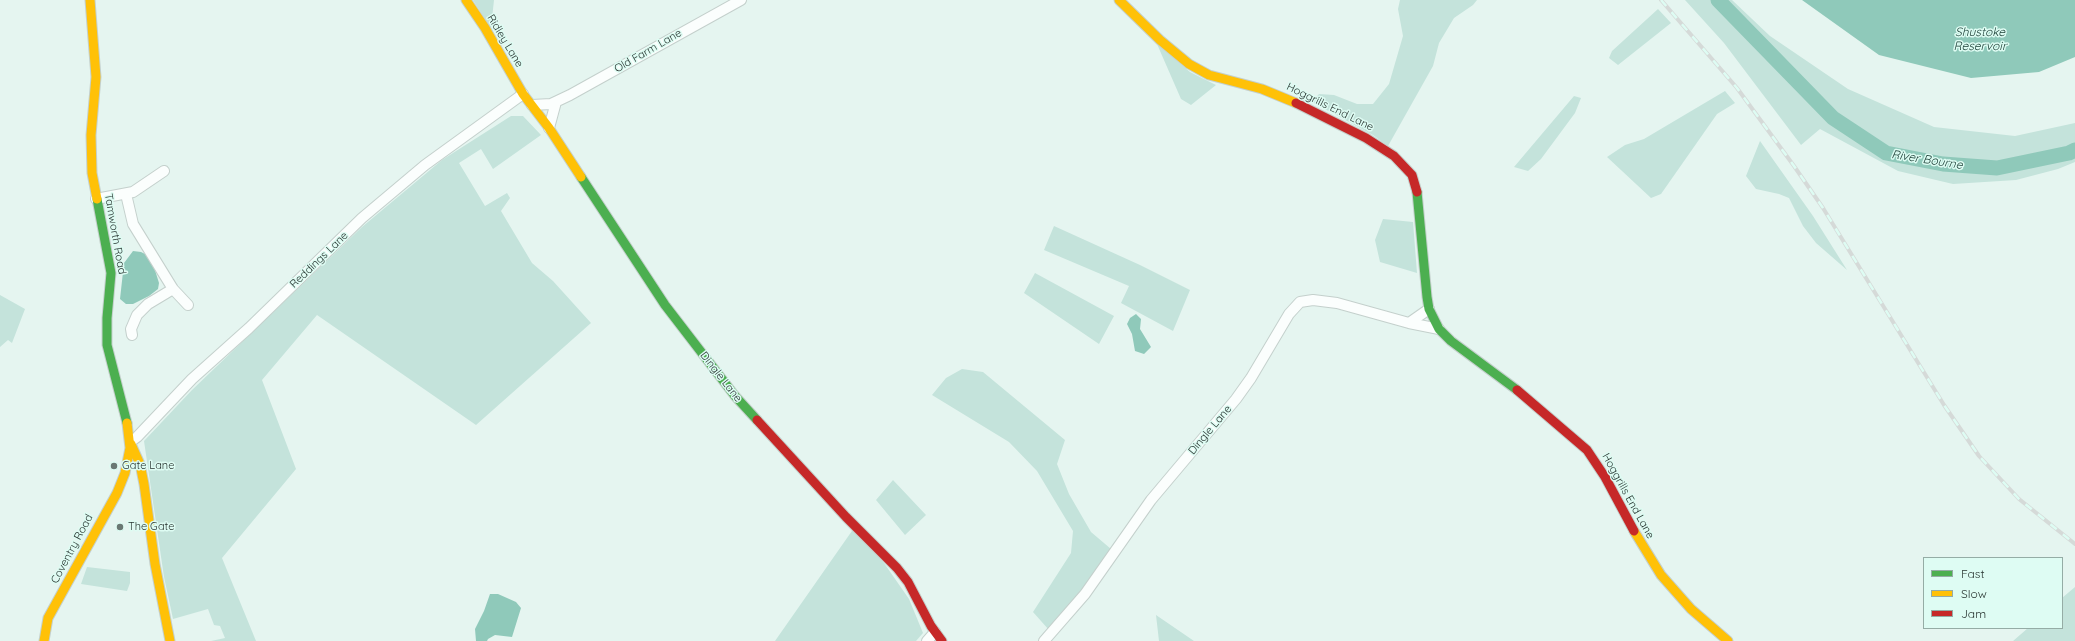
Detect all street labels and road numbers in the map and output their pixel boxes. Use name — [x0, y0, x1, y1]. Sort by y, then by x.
street label: Ridley Lane — [484, 12, 526, 70]
street label: Old Farm Lane — [612, 26, 684, 76]
street label: Hoggrills End Lane — [1284, 80, 1376, 134]
street label: Tamworth Road — [101, 193, 129, 275]
street label: Reddings Lane — [287, 229, 351, 291]
street label: Dingle Lane — [697, 349, 745, 405]
street label: Dingle Lane — [1186, 403, 1234, 457]
street label: Hoggrills End Lane — [1599, 451, 1657, 541]
street label: Coventry Road — [48, 512, 96, 586]

